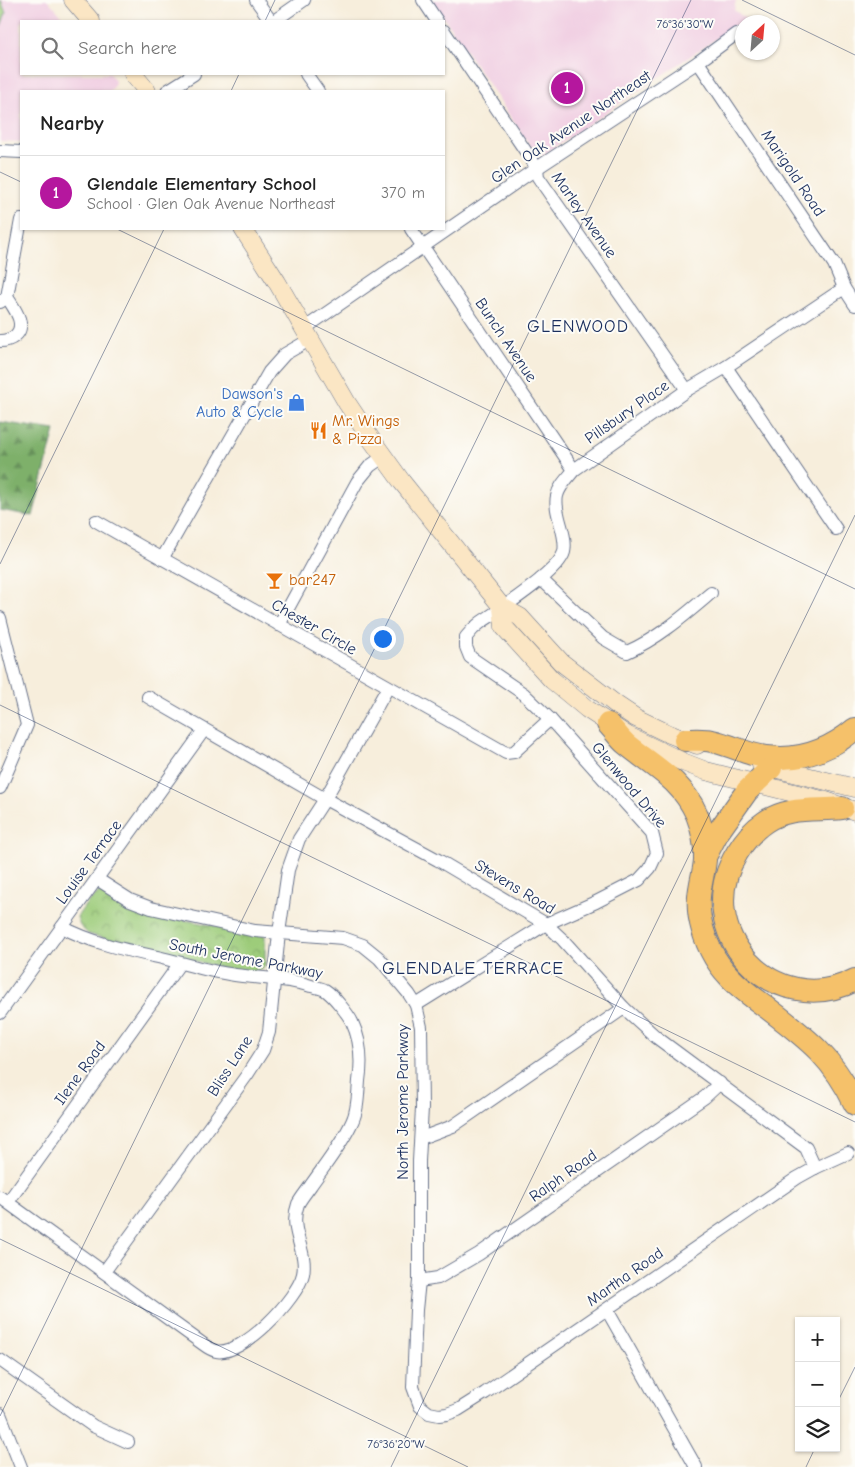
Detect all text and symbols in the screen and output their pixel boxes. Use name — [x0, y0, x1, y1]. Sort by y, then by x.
north arrow — [735, 15, 780, 60]
text: 76°36'30"W — [656, 17, 714, 31]
search box — [20, 20, 445, 75]
icon: search — [38, 34, 66, 62]
text: Search here — [78, 37, 177, 59]
street label: Glen Oak Avenue Northeast — [488, 66, 655, 187]
pin: 1 — [551, 69, 583, 107]
text: Nearby — [40, 111, 104, 135]
street label: Marigold Road — [757, 126, 829, 220]
street label: Marley Avenue — [548, 169, 620, 261]
text: Glendale Elementary School — [87, 173, 317, 195]
text: 1 — [53, 184, 59, 202]
text: 370 m — [381, 184, 425, 202]
text: School · Glen Oak Avenue Northeast — [87, 195, 335, 213]
street label: Bunch Avenue — [471, 295, 541, 385]
district label: GLENWOOD — [527, 316, 629, 337]
street label: Pillsbury Place — [582, 376, 672, 448]
place label: Dawson's Auto & Cycle — [196, 385, 283, 421]
shop icon: Dawson's Auto & Cycle — [287, 393, 307, 413]
place label: Mr. Wings & Pizza — [332, 412, 400, 448]
restaurant icon: Mr. Wings & Pizza — [308, 420, 328, 440]
bar icon: bar247 — [265, 570, 285, 590]
place label: bar247 — [289, 571, 336, 589]
street label: Chester Circle — [268, 595, 360, 659]
your location — [370, 626, 396, 652]
street label: Glenwood Drive — [588, 739, 670, 831]
street label: Louise Terrace — [52, 816, 126, 908]
street label: Stevens Road — [471, 856, 559, 918]
street label: South Jerome Parkway — [168, 935, 325, 983]
district label: GLENDALE TERRACE — [382, 958, 564, 979]
street label: North Jerome Parkway — [394, 1023, 412, 1180]
street label: Bliss Lane — [204, 1032, 256, 1100]
street label: Ilene Road — [51, 1038, 109, 1108]
street label: Ralph Road — [526, 1146, 600, 1206]
street label: Martha Road — [583, 1244, 667, 1310]
map controls — [795, 1317, 840, 1452]
button: + — [795, 1317, 840, 1362]
button: − — [795, 1362, 840, 1407]
button: layers — [795, 1407, 840, 1452]
text: 76°36'20"W — [367, 1437, 425, 1451]

